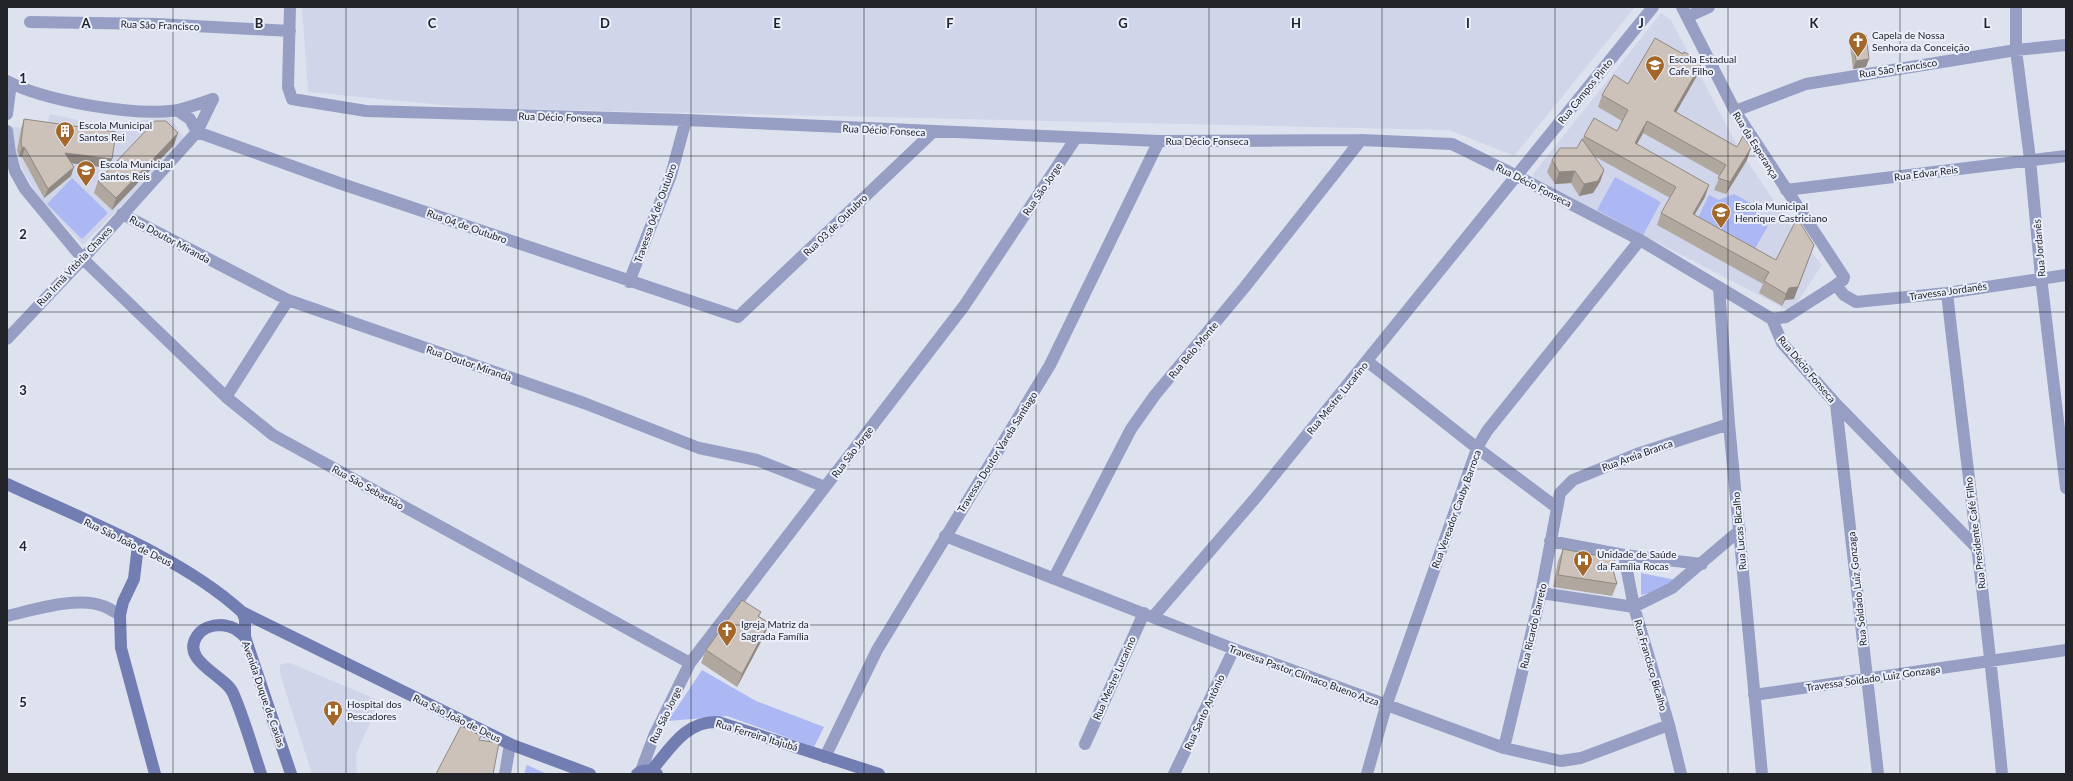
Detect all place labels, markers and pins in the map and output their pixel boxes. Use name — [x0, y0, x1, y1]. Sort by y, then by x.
place label: Capela de Nossa Senhora da Conceição — [1872, 29, 1970, 53]
church icon: Capela de Nossa Senhora da Conceição — [1847, 30, 1869, 58]
place label: Escola Estadual Cafe Filho — [1669, 53, 1736, 77]
school or university icon: Escola Estadual Cafe Filho — [1644, 54, 1666, 82]
place label: Escola Municipal Santos Rei — [79, 119, 152, 143]
building icon: Escola Municipal Santos Rei — [54, 120, 76, 148]
place label: Escola Municipal Santos Reis — [100, 158, 173, 182]
school or university icon: Escola Municipal Santos Reis — [75, 159, 97, 187]
place label: Escola Municipal Henrique Castriciano — [1735, 200, 1828, 224]
school or university icon: Escola Municipal Henrique Castriciano — [1710, 201, 1732, 229]
place label: Unidade de Saúde da Família Rocas — [1597, 548, 1676, 572]
hospital icon: Unidade de Saúde da Família Rocas — [1572, 549, 1594, 577]
place label: Igreja Matriz da Sagrada Família — [741, 618, 809, 642]
church icon: Igreja Matriz da Sagrada Família — [716, 619, 738, 647]
place label: Hospital dos Pescadores — [347, 698, 402, 722]
hospital icon: Hospital dos Pescadores — [322, 699, 344, 727]

